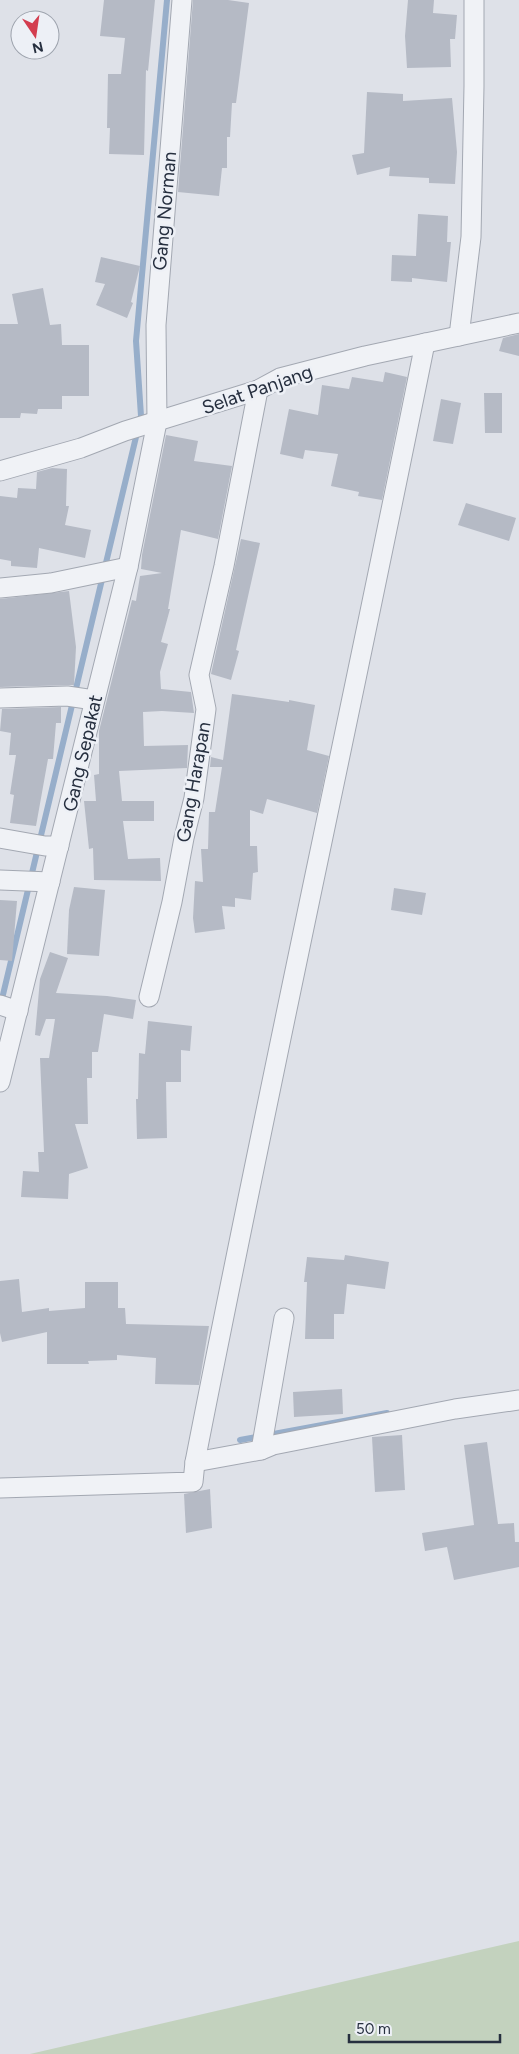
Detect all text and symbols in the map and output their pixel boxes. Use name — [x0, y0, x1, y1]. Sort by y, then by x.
north arrow — [10, 10, 60, 60]
text: N — [31, 38, 45, 57]
street label: Gang Norman — [148, 151, 181, 271]
street label: Selat Panjang — [199, 360, 315, 419]
street label: Gang Sepakat — [58, 692, 107, 814]
street label: Gang Harapan — [172, 720, 215, 844]
scale bar — [349, 2012, 500, 2044]
text: 50 m — [356, 2020, 391, 2038]

